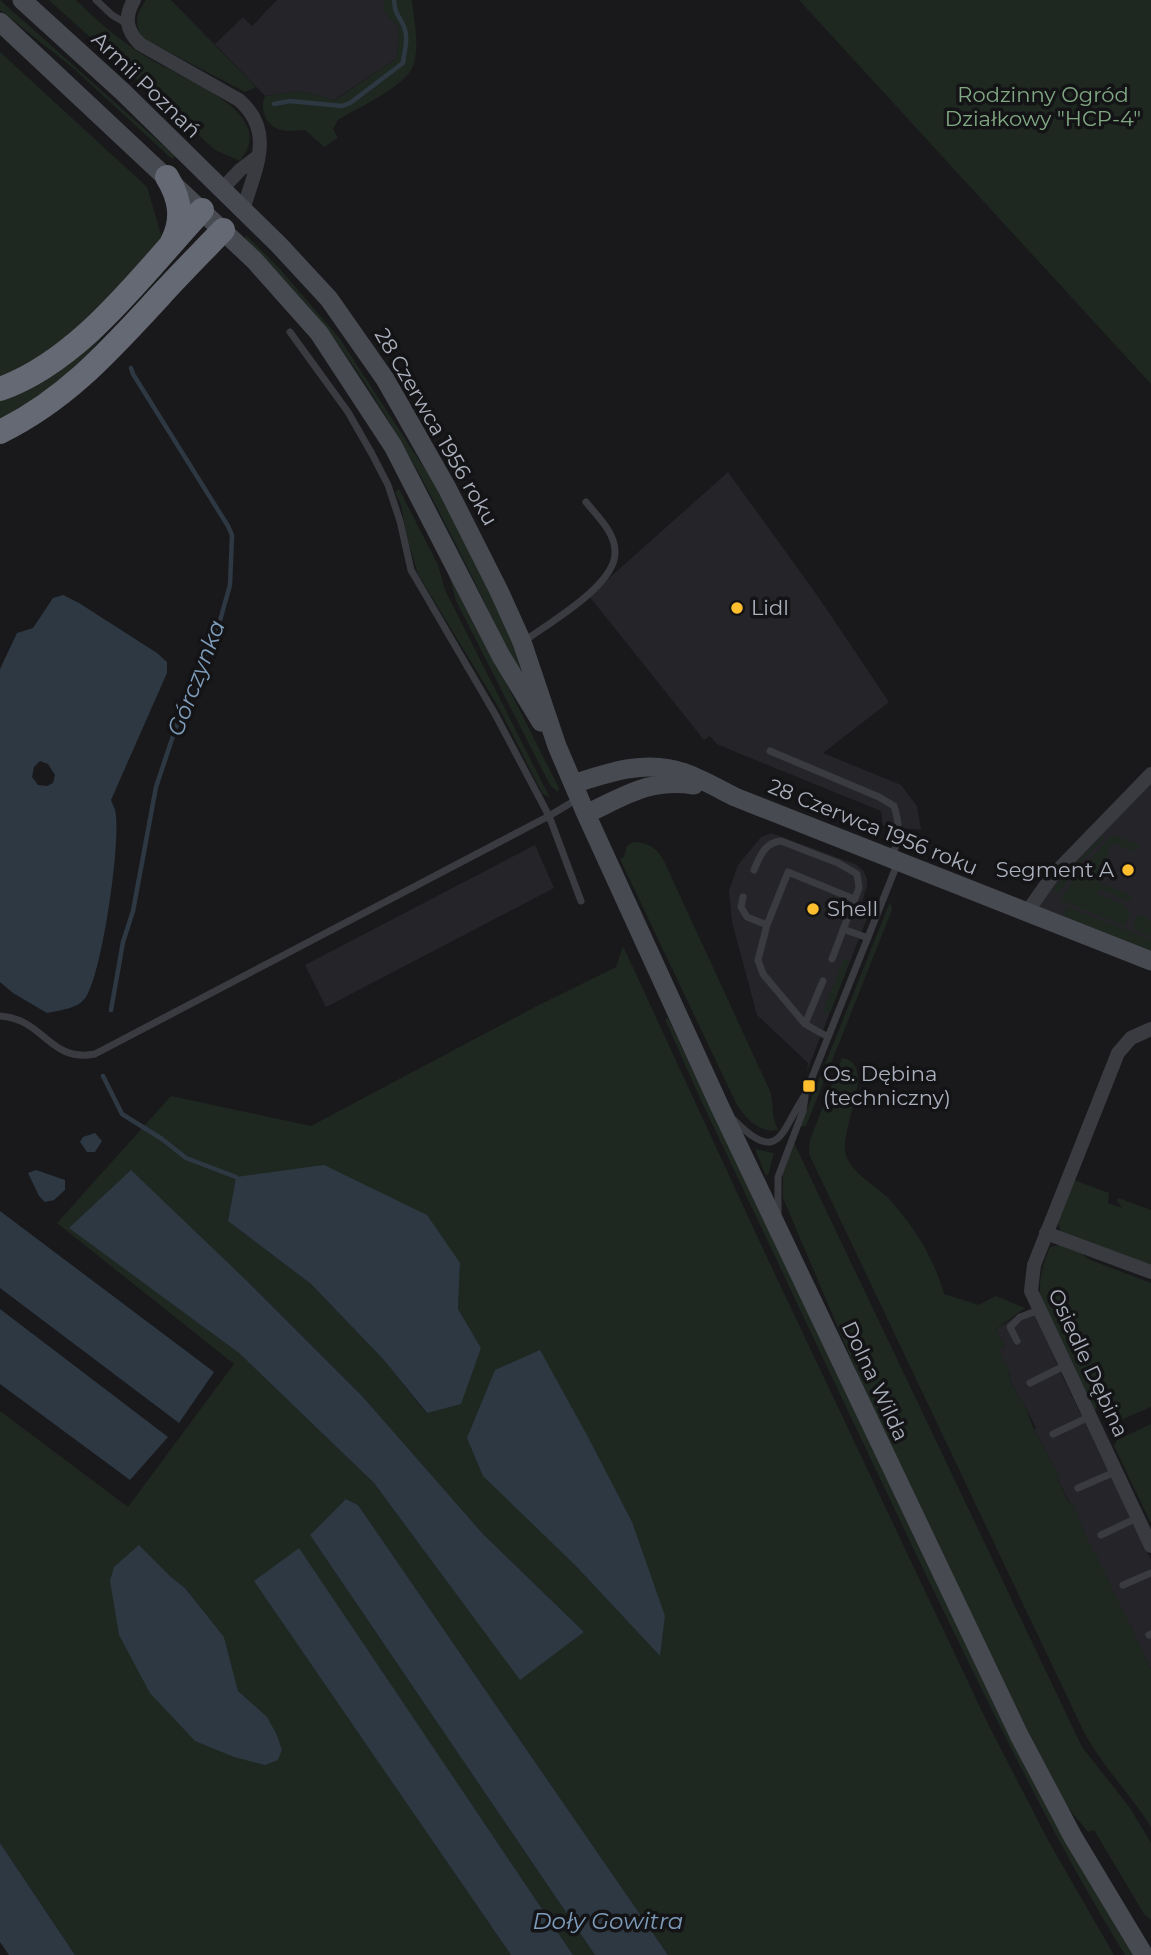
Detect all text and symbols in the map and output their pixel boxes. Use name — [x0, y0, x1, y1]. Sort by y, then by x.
street label: Armii Poznań — [87, 26, 206, 143]
park label: Rodzinny Ogród Działkowy "HCP-4" — [945, 82, 1141, 131]
street label: 28 Czerwca 1956 roku — [370, 324, 503, 530]
place label: Lidl — [751, 595, 789, 620]
marker: Lidl — [729, 600, 745, 616]
water label: Górczynka — [161, 616, 231, 740]
street label: 28 Czerwca 1956 roku — [765, 773, 981, 880]
place label: Segment A — [996, 857, 1115, 882]
marker: Segment A — [1120, 862, 1136, 878]
place label: Shell — [827, 896, 878, 921]
marker: Shell — [805, 901, 821, 917]
place label: Os. Dębina (techniczny) — [823, 1061, 951, 1110]
marker: Os. Dębina (techniczny) — [801, 1078, 817, 1094]
street label: Osiedle Dębina — [1043, 1285, 1134, 1441]
street label: Dolna Wilda — [837, 1317, 914, 1445]
water label: Doły Gowitra — [533, 1907, 683, 1935]

